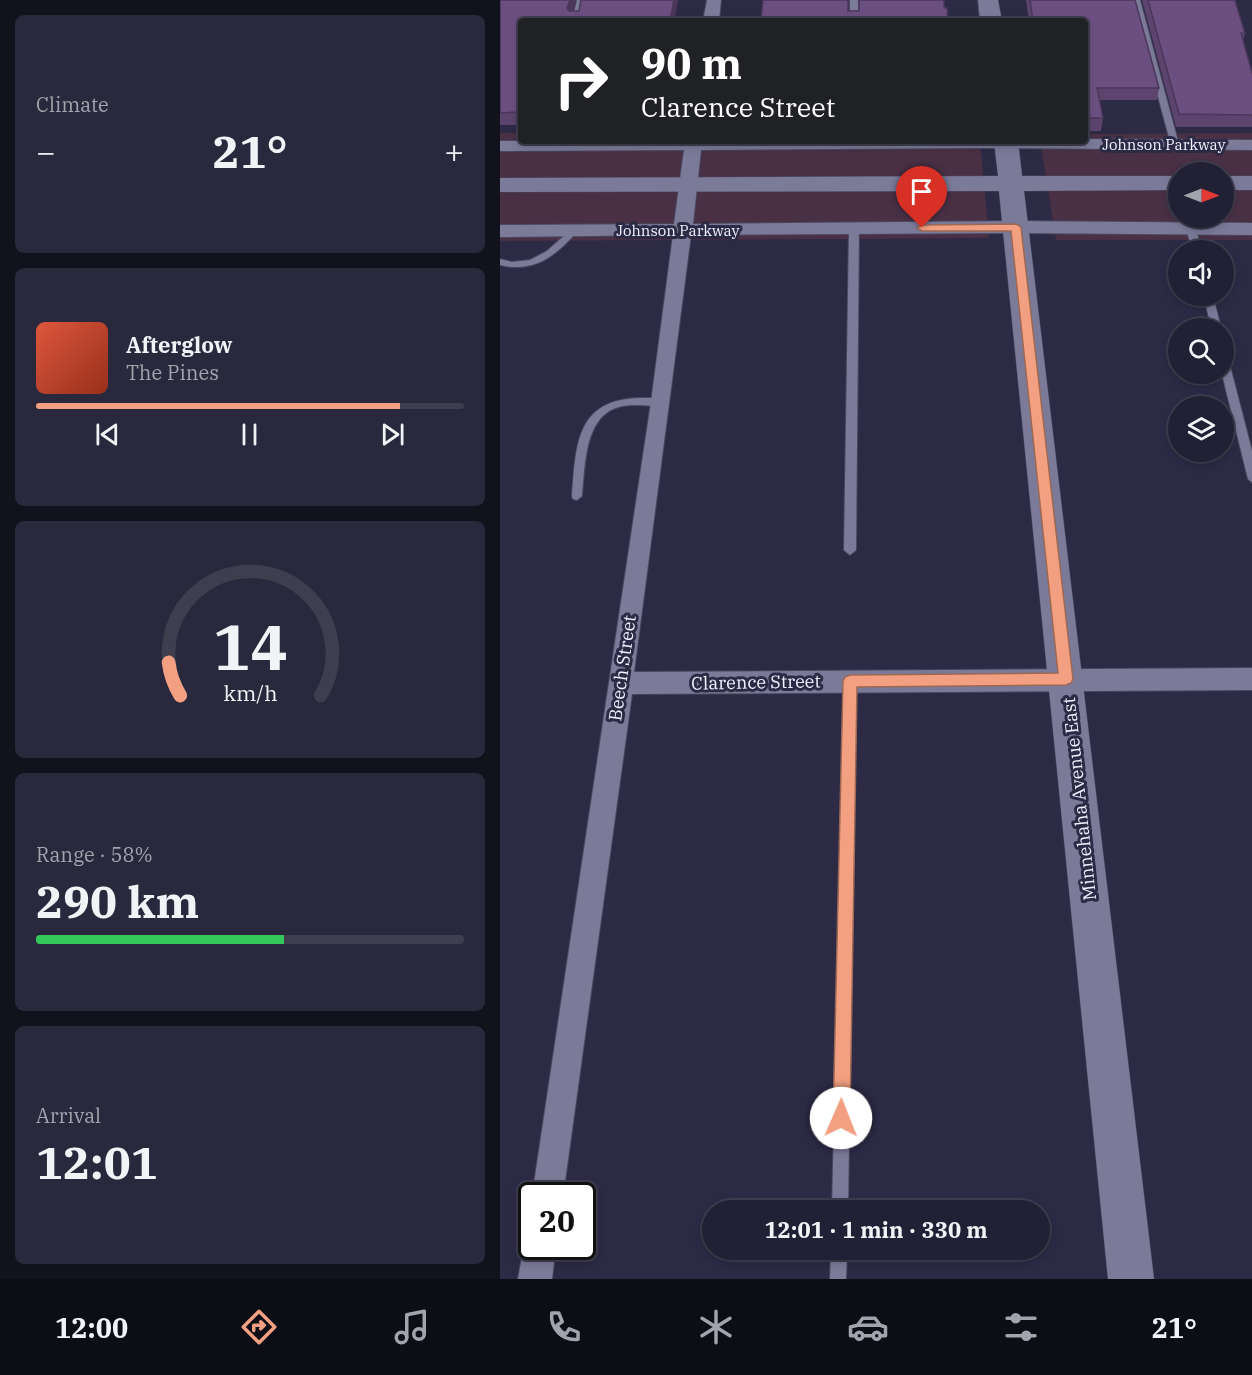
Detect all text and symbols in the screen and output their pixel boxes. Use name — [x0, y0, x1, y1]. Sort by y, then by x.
text: 90 m — [641, 36, 742, 91]
icon: right — [542, 42, 620, 120]
text: Clarence Street — [641, 89, 835, 124]
text: Climate — [36, 91, 109, 118]
text: 21° — [212, 122, 288, 180]
text: − — [36, 130, 56, 173]
text: + — [444, 130, 464, 173]
street label: Johnson Parkway — [1102, 135, 1226, 154]
north arrow — [1168, 162, 1234, 228]
map controls — [1168, 162, 1234, 462]
pin — [896, 166, 947, 228]
icon: arrive — [905, 175, 938, 208]
street label: Johnson Parkway — [616, 221, 740, 240]
button: sound — [1168, 240, 1234, 306]
button: search — [1168, 318, 1234, 384]
text: Afterglow — [126, 330, 233, 359]
text: The Pines — [126, 359, 219, 386]
button: layers — [1168, 396, 1234, 462]
icon: previous — [91, 418, 124, 451]
icon: pause — [233, 418, 266, 451]
icon: next — [376, 418, 409, 451]
text: 14 — [213, 607, 287, 688]
street label: Beech Street — [603, 614, 641, 722]
street label: Clarence Street — [691, 669, 821, 695]
text: km/h — [223, 680, 277, 708]
street label: Minnehaha Avenue East — [1057, 696, 1101, 902]
text: Range · 58% — [36, 841, 153, 868]
text: 290 km — [36, 872, 199, 930]
position arrow — [809, 1086, 873, 1150]
text: Arrival — [36, 1102, 101, 1129]
text: 12:01 — [36, 1133, 158, 1191]
speed limit sign: 20 — [518, 1182, 596, 1260]
text: 12:01 · 1 min · 330 m — [764, 1215, 988, 1244]
icon: directions — [238, 1306, 280, 1348]
icon: music — [391, 1306, 433, 1348]
icon: phone — [543, 1306, 585, 1348]
icon: climate — [695, 1306, 737, 1348]
icon: car — [847, 1306, 889, 1348]
icon: filters — [1000, 1306, 1042, 1348]
text: 12:00 — [55, 1310, 128, 1345]
text: 21° — [1152, 1310, 1197, 1345]

